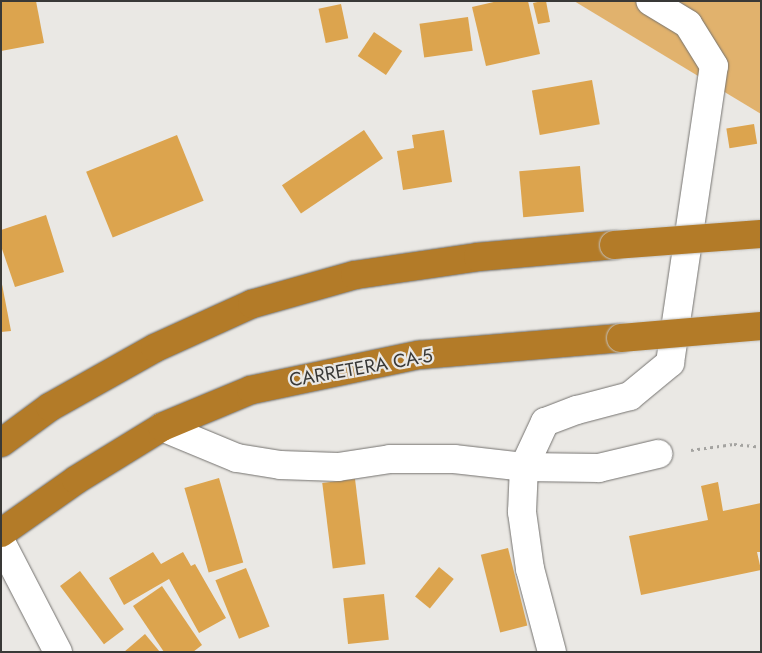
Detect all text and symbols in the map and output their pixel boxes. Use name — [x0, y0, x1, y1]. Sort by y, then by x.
street label: CARRETERA CA-5 — [288, 344, 434, 392]

